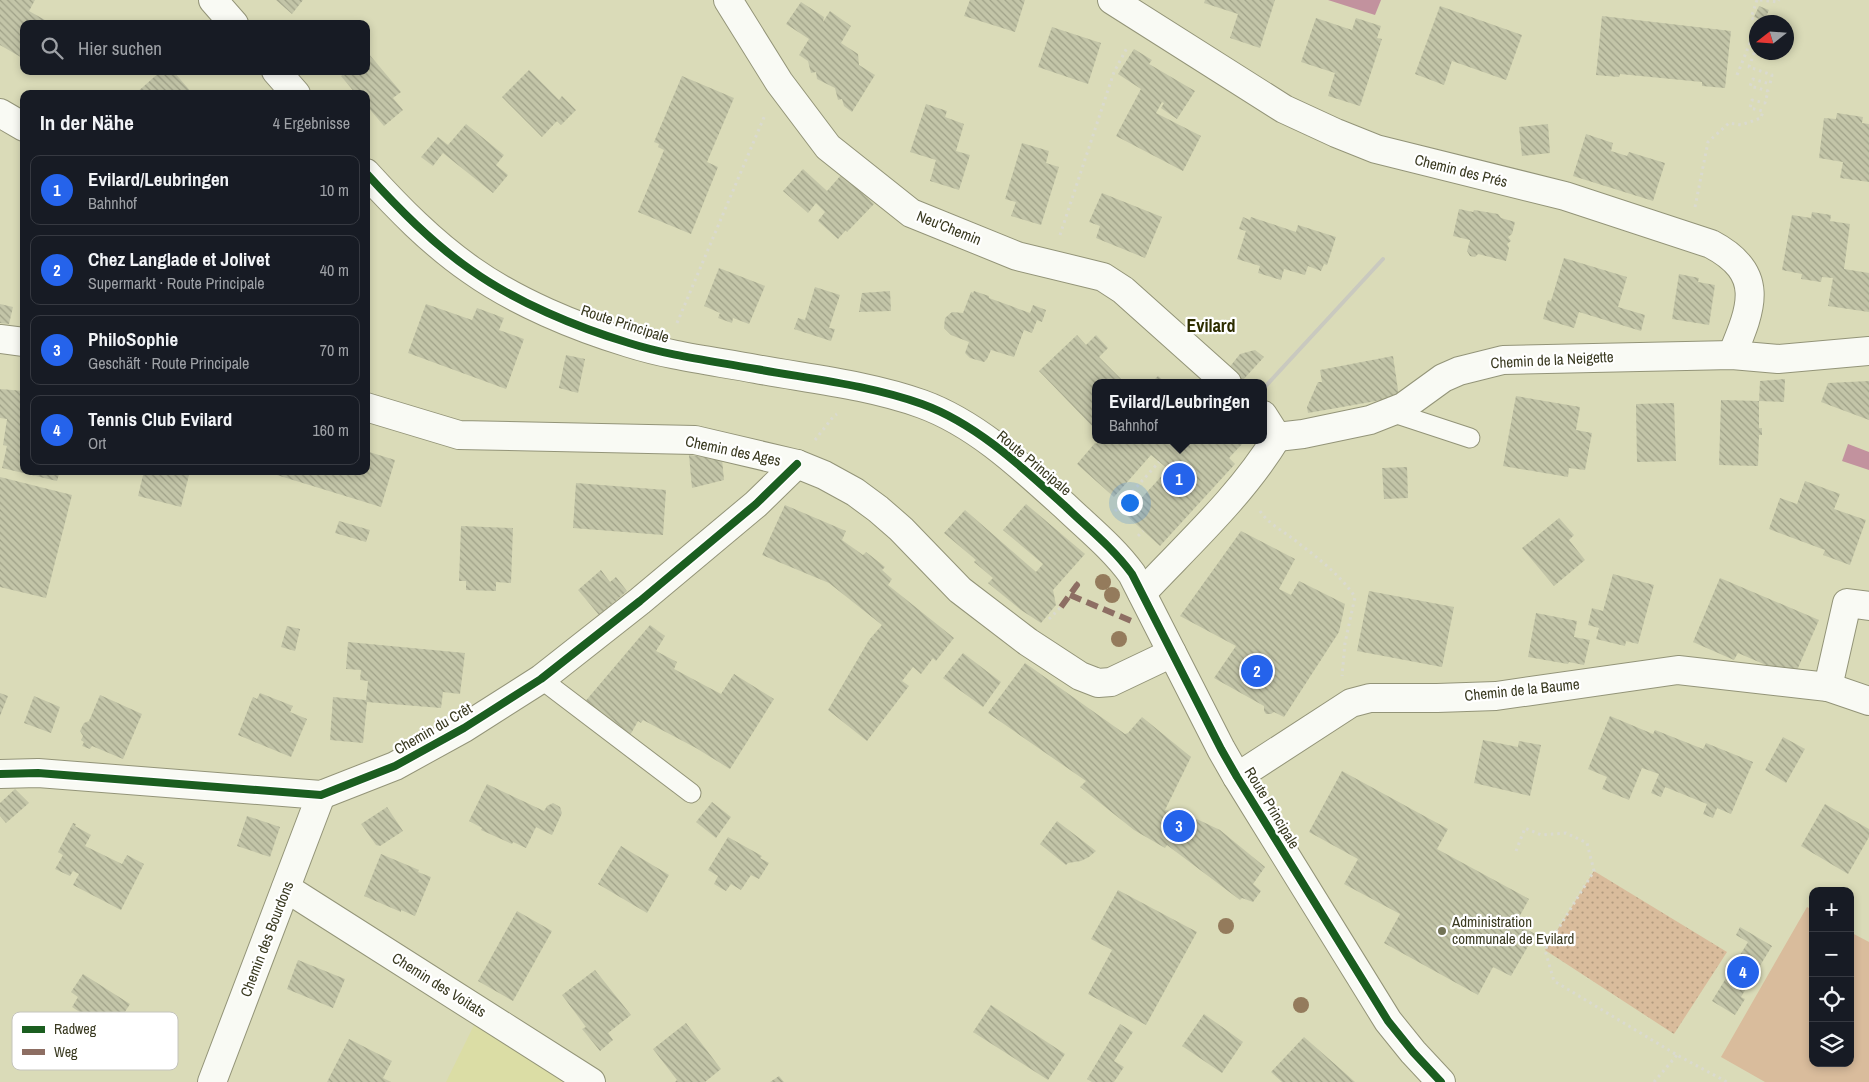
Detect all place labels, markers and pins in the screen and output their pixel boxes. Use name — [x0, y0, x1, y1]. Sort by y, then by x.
pin: 1 — [1163, 460, 1195, 498]
pin: 2 — [1241, 652, 1273, 690]
pin: 3 — [1163, 807, 1195, 845]
place label: Administration communale de Evilard — [1451, 911, 1574, 949]
marker: Administration communale de Evilard — [1436, 925, 1448, 937]
pin: 4 — [1727, 953, 1759, 991]

